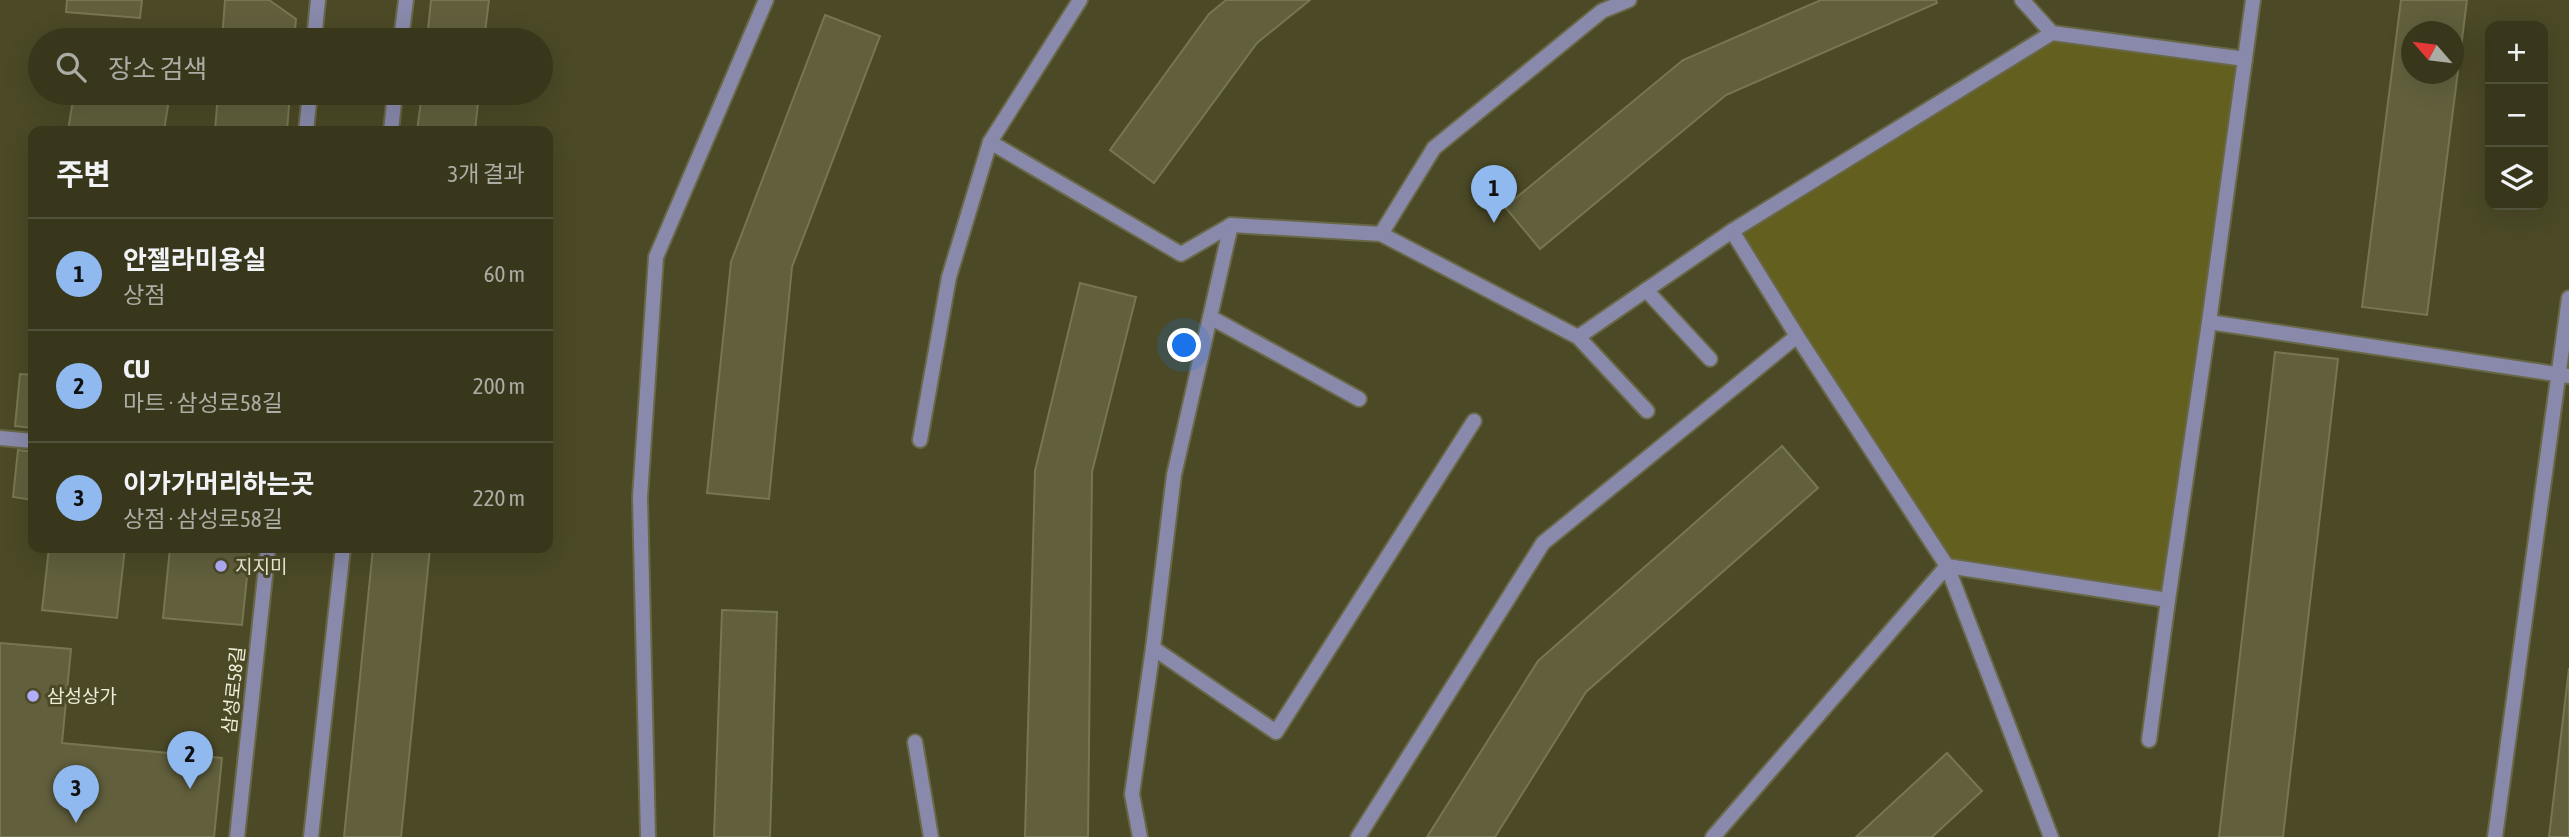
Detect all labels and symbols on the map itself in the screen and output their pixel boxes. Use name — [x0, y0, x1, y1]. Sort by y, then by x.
north arrow — [2401, 21, 2464, 84]
pin: 1 — [1471, 165, 1517, 223]
your location — [1167, 328, 1201, 362]
place label: 지지미 — [235, 555, 287, 577]
marker: 지지미 — [213, 558, 229, 574]
street label: 삼성로58길 — [217, 645, 249, 735]
place label: 삼성상가 — [47, 685, 117, 707]
marker: 삼성상가 — [25, 688, 41, 704]
pin: 2 — [167, 731, 213, 789]
pin: 3 — [53, 765, 99, 823]

